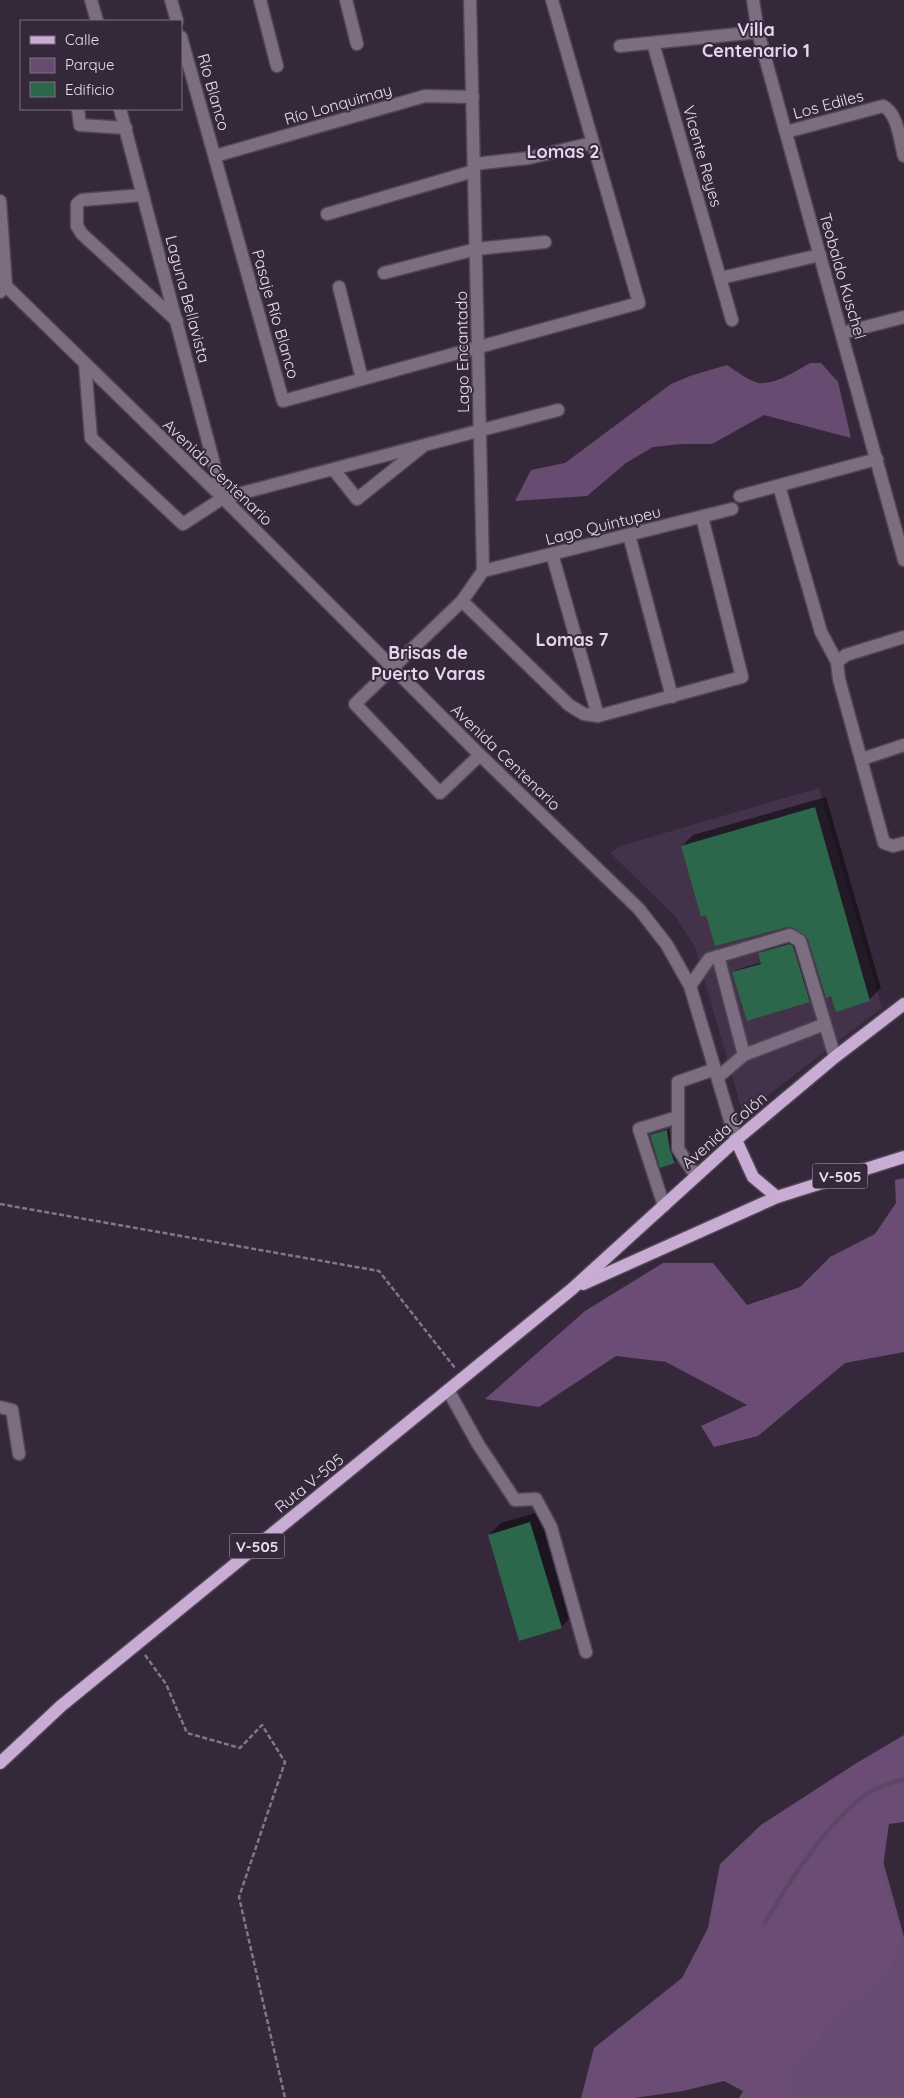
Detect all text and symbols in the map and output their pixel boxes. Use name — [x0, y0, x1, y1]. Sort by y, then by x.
district label: Villa Centenario 1 — [702, 18, 810, 62]
legend — [20, 20, 182, 110]
text: Calle — [65, 30, 99, 49]
street label: Río Blanco — [193, 51, 235, 133]
text: Parque — [65, 55, 115, 74]
street label: Río Lonquimay — [282, 79, 394, 129]
text: Edificio — [65, 80, 114, 99]
street label: Los Ediles — [791, 85, 865, 123]
street label: Vicente Reyes — [679, 103, 727, 209]
district label: Lomas 2 — [526, 140, 600, 163]
street label: Teobaldo Kuschel — [815, 211, 871, 341]
street label: Laguna Bellavista — [161, 233, 215, 365]
street label: Pasaje Río Blanco — [248, 247, 304, 381]
street label: Lago Encantado — [451, 291, 473, 413]
street label: Avenida Centenario — [159, 414, 277, 530]
street label: Lago Quintupeu — [543, 501, 663, 549]
district label: Lomas 7 — [536, 628, 609, 651]
district label: Brisas de Puerto Varas — [371, 641, 485, 685]
street label: Avenida Centenario — [447, 699, 565, 815]
street label: Avenida Colón — [677, 1088, 771, 1172]
road number: V-505 — [812, 1164, 868, 1188]
street label: Ruta V-505 — [270, 1449, 348, 1517]
road number: V-505 — [230, 1534, 284, 1558]

